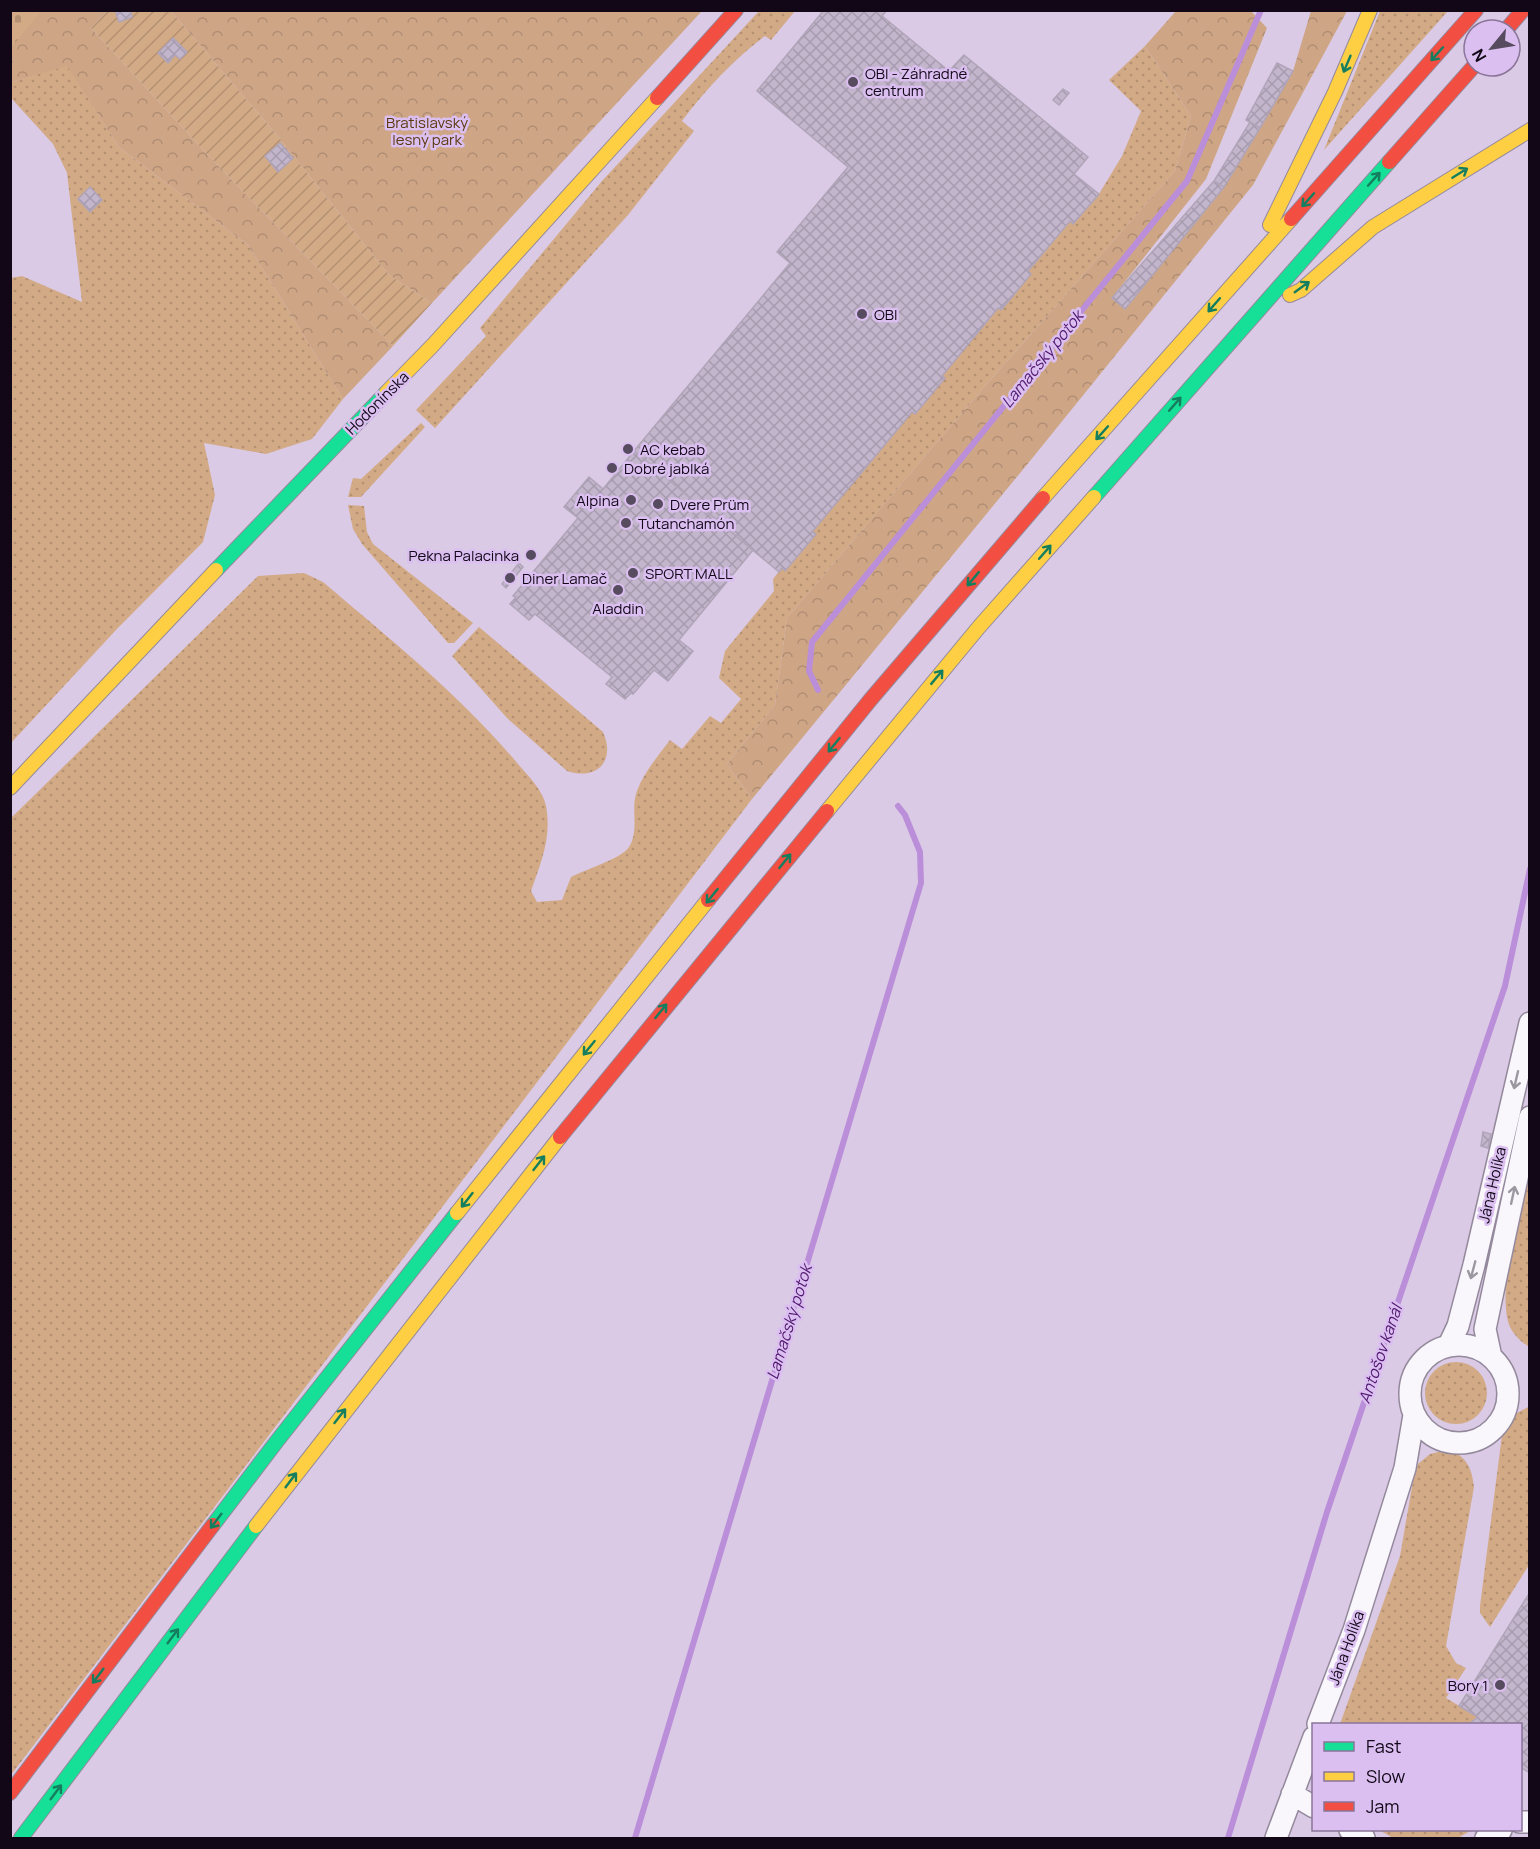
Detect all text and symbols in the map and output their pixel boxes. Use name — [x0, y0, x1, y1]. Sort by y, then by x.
north arrow — [1462, 18, 1522, 78]
text: N — [1467, 45, 1491, 66]
one-way arrow — [1430, 46, 1444, 61]
one-way arrow — [1341, 55, 1352, 73]
place label: OBI - Záhradné centrum — [865, 63, 968, 101]
marker: OBI - Záhradné centrum — [846, 75, 860, 89]
park label: Bratislavský lesný park — [386, 112, 468, 150]
one-way arrow — [1451, 167, 1468, 179]
one-way arrow — [1367, 171, 1381, 186]
one-way arrow — [1301, 192, 1315, 207]
one-way arrow — [1294, 281, 1310, 293]
one-way arrow — [1207, 298, 1221, 313]
place label: OBI — [874, 304, 898, 325]
water label: Lamačský potok — [996, 304, 1089, 412]
marker: OBI — [855, 307, 869, 321]
street label: Hodonínska — [341, 367, 413, 439]
one-way arrow — [1168, 397, 1182, 412]
one-way arrow — [1095, 425, 1109, 440]
place label: AC kebab — [640, 439, 705, 460]
marker: AC kebab — [621, 442, 635, 456]
place label: Dobré jablká — [624, 458, 709, 479]
marker: Dobré jablká — [605, 461, 619, 475]
place label: Alpina — [576, 490, 619, 511]
marker: Alpina — [624, 493, 638, 507]
place label: Dvere Prüm — [670, 494, 749, 515]
marker: Dvere Prüm — [651, 497, 665, 511]
place label: Tutanchamón — [638, 513, 734, 534]
marker: Tutanchamón — [619, 516, 633, 530]
one-way arrow — [1038, 544, 1052, 559]
place label: Pekna Palacinka — [408, 545, 519, 566]
marker: Pekna Palacinka — [524, 548, 538, 562]
place label: SPORT MALL — [645, 563, 733, 584]
marker: SPORT MALL — [626, 566, 640, 580]
place label: Diner Lamač — [522, 568, 607, 589]
marker: Diner Lamač — [503, 571, 517, 585]
one-way arrow — [966, 571, 980, 586]
marker: Aladdin — [611, 583, 625, 597]
place label: Aladdin — [592, 598, 644, 619]
one-way arrow — [930, 670, 944, 685]
one-way arrow — [828, 737, 841, 753]
one-way arrow — [778, 854, 792, 869]
one-way arrow — [705, 888, 718, 904]
one-way arrow — [654, 1004, 667, 1020]
one-way arrow — [582, 1040, 595, 1056]
one-way arrow — [1510, 1070, 1522, 1089]
street label: Jána Holíka — [1473, 1145, 1511, 1225]
one-way arrow — [532, 1156, 545, 1172]
one-way arrow — [1508, 1186, 1519, 1205]
one-way arrow — [461, 1192, 474, 1208]
water label: Lamačský potok — [761, 1260, 817, 1382]
one-way arrow — [1466, 1260, 1478, 1279]
water label: Antošov kanál — [1353, 1300, 1408, 1406]
one-way arrow — [334, 1408, 347, 1424]
one-way arrow — [284, 1472, 297, 1488]
one-way arrow — [210, 1513, 223, 1529]
street label: Jána Holíka — [1323, 1608, 1369, 1688]
one-way arrow — [167, 1628, 180, 1644]
one-way arrow — [92, 1668, 105, 1684]
place label: Bory 1 — [1448, 1675, 1488, 1696]
marker: Bory 1 — [1493, 1678, 1507, 1692]
legend — [1312, 1723, 1522, 1831]
text: Fast — [1366, 1734, 1401, 1758]
text: Slow — [1366, 1764, 1406, 1788]
one-way arrow — [50, 1784, 63, 1800]
text: Jam — [1366, 1794, 1400, 1818]

